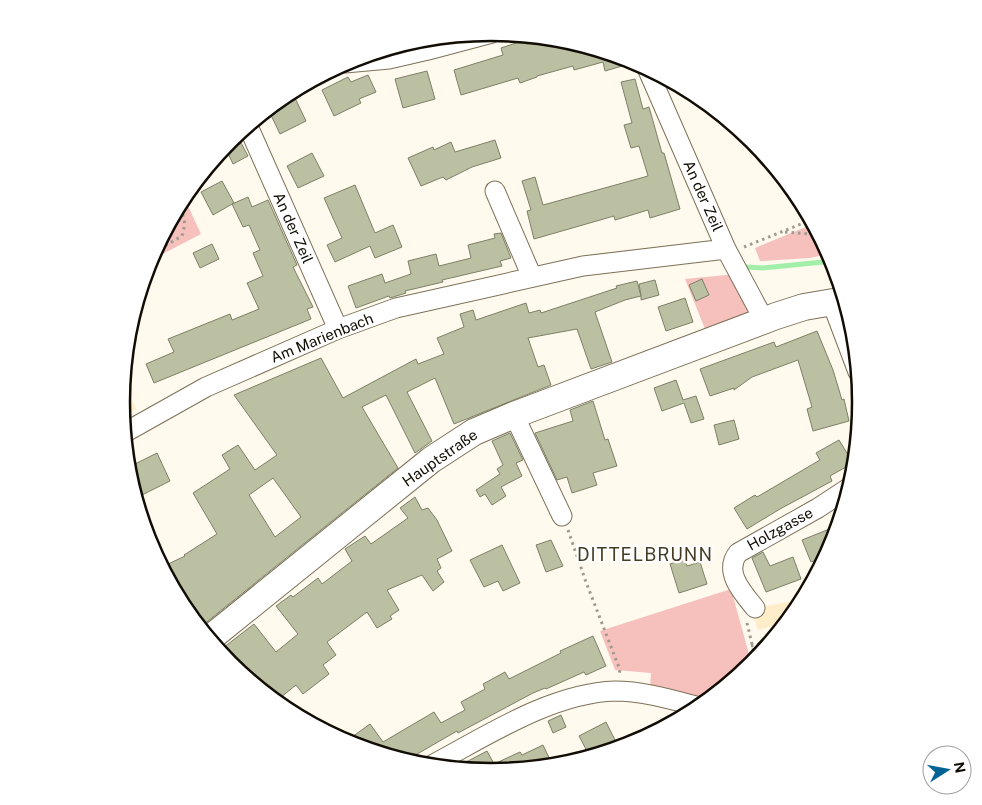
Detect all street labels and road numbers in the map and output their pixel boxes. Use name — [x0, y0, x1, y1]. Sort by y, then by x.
street label: An der Zeil — [680, 158, 727, 234]
street label: An der Zeil — [270, 190, 317, 266]
street label: Am Marienbach — [268, 309, 376, 366]
street label: Hauptstraße — [399, 426, 480, 490]
street label: Holzgasse — [744, 504, 816, 554]

